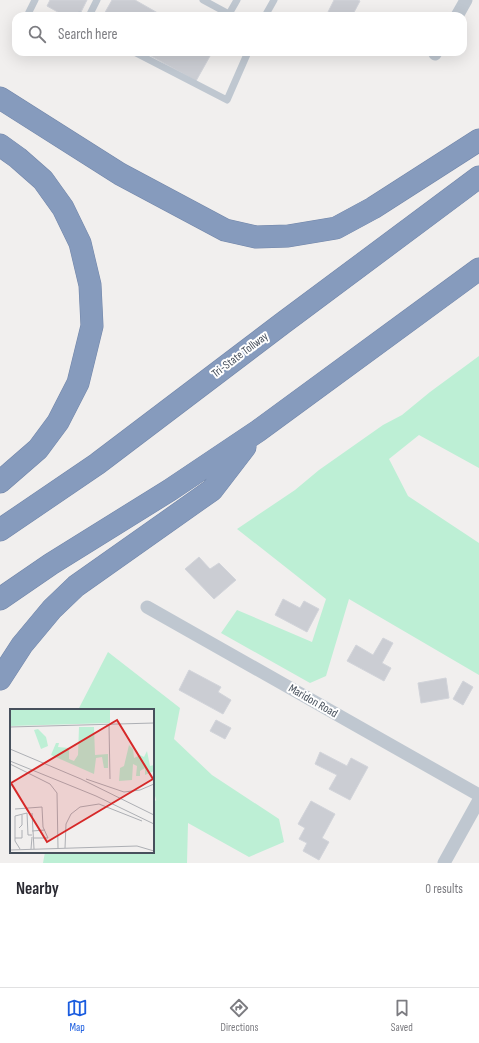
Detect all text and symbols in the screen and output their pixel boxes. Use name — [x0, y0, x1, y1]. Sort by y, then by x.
search box — [12, 12, 467, 56]
icon: search — [26, 23, 48, 45]
text: Search here — [58, 25, 118, 44]
street label: Tri-State Tollway — [209, 329, 272, 381]
street label: Maridon Road — [286, 681, 340, 721]
inset map — [10, 709, 154, 853]
text: Nearby — [16, 879, 59, 899]
text: 0 results — [425, 881, 463, 897]
tab: Map — [66, 997, 88, 1034]
tab: Directions — [221, 997, 258, 1034]
tab: Saved — [391, 997, 413, 1034]

